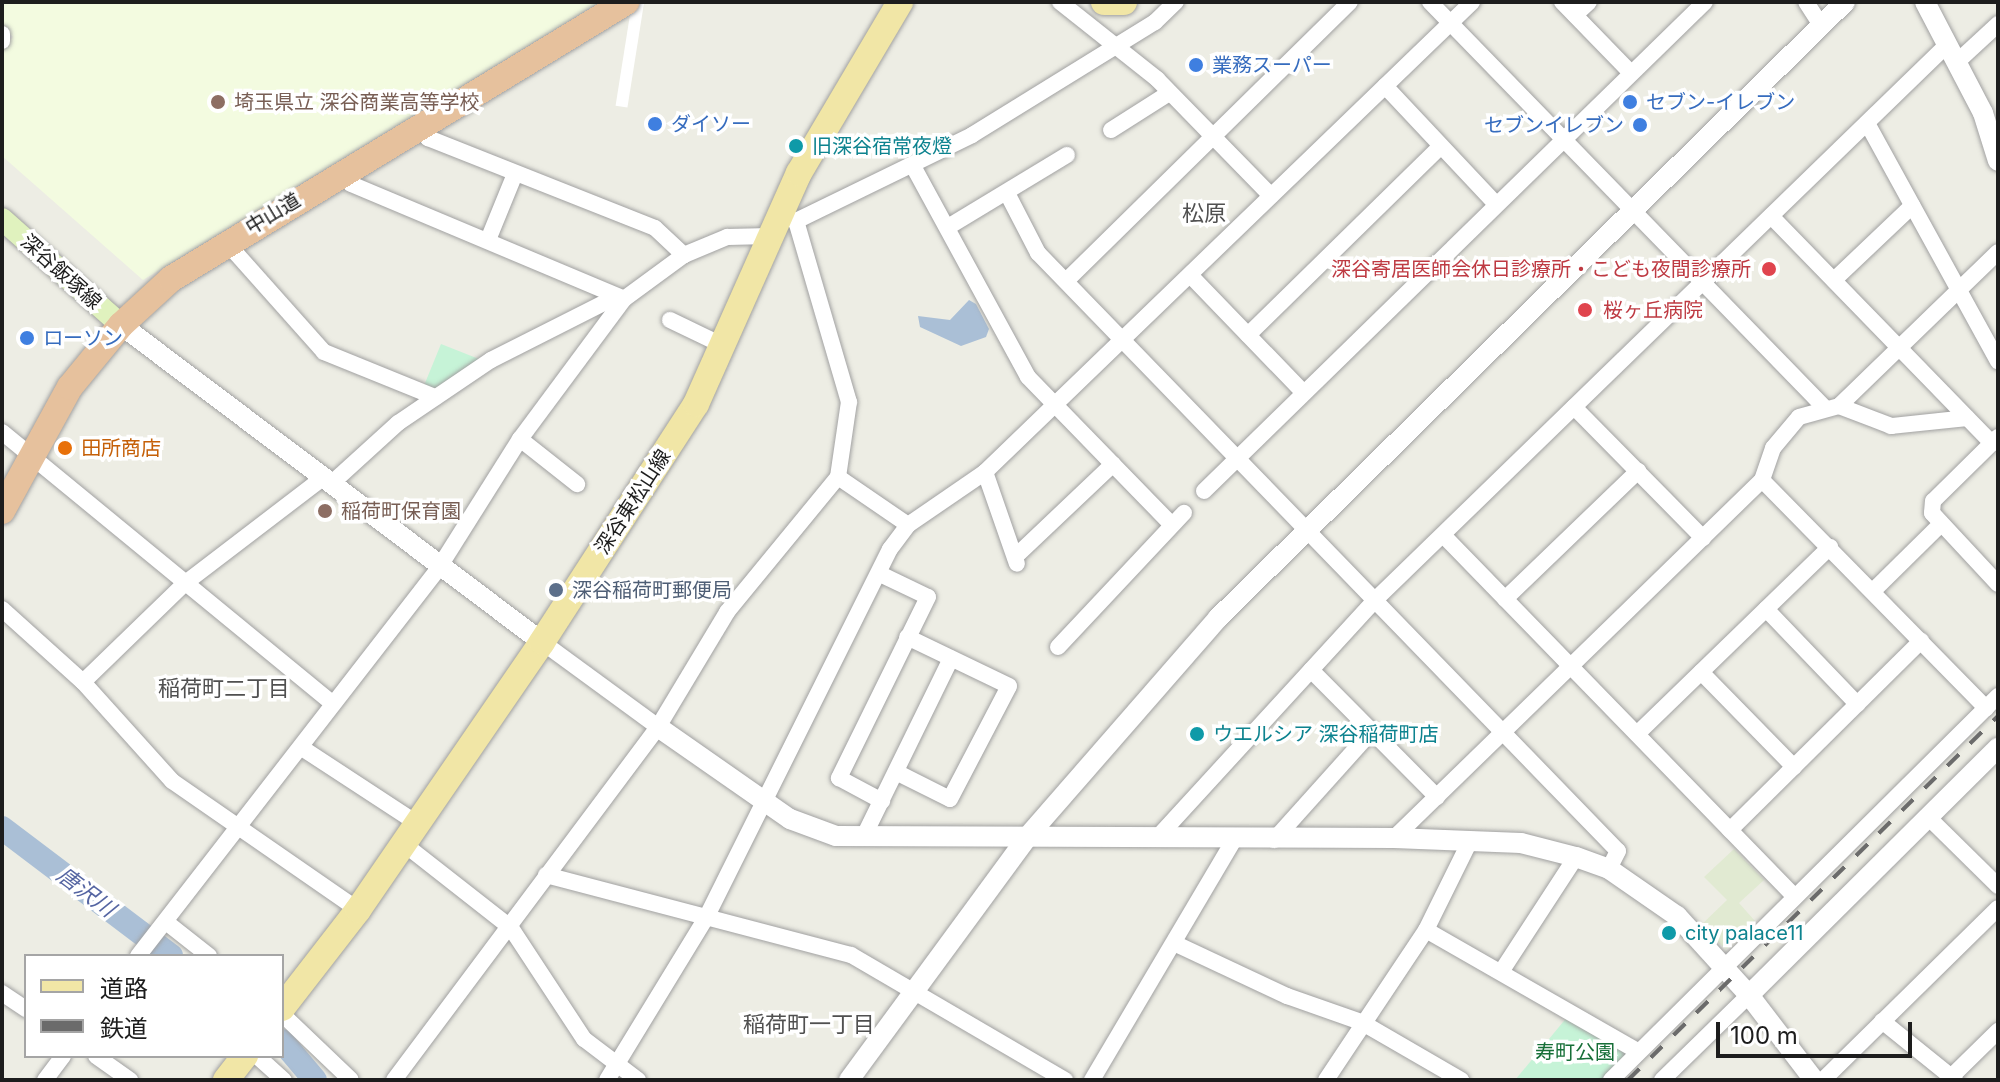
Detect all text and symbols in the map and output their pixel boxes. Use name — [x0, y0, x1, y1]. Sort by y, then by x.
place label: 業務スーパー — [1212, 53, 1332, 77]
marker: 業務スーパー — [1187, 56, 1205, 74]
place label: 埼玉県立 深谷商業高等学校 — [234, 90, 480, 114]
place label: セブン-イレブン — [1646, 90, 1795, 114]
marker: 埼玉県立 深谷商業高等学校 — [209, 93, 227, 111]
marker: セブン-イレブン — [1621, 93, 1639, 111]
place label: ダイソー — [671, 112, 751, 136]
place label: セブンイレブン — [1484, 113, 1624, 137]
marker: ダイソー — [646, 115, 664, 133]
marker: セブンイレブン — [1631, 116, 1649, 134]
place label: 旧深谷宿常夜燈 — [812, 134, 952, 158]
marker: 旧深谷宿常夜燈 — [787, 137, 805, 155]
street label: 中山道 — [241, 188, 305, 240]
district label: 松原 — [1182, 201, 1226, 227]
street label: 深谷飯塚線 — [16, 230, 106, 314]
place label: 深谷寄居医師会休日診療所・こども夜間診療所 — [1331, 257, 1751, 281]
marker: 深谷寄居医師会休日診療所・こども夜間診療所 — [1758, 258, 1780, 280]
place label: 桜ヶ丘病院 — [1603, 298, 1703, 322]
marker: 桜ヶ丘病院 — [1574, 299, 1596, 321]
place label: ローソン — [43, 326, 123, 350]
marker: ローソン — [18, 329, 36, 347]
place label: 田所商店 — [81, 436, 161, 460]
marker: 田所商店 — [56, 439, 74, 457]
street label: 深谷東松山線 — [590, 445, 676, 559]
place label: 稲荷町保育園 — [341, 499, 461, 523]
marker: 稲荷町保育園 — [316, 502, 334, 520]
place label: 深谷稲荷町郵便局 — [572, 578, 732, 602]
marker: 深谷稲荷町郵便局 — [547, 581, 565, 599]
district label: 稲荷町二丁目 — [158, 676, 290, 702]
place label: ウエルシア 深谷稲荷町店 — [1213, 722, 1439, 746]
marker: ウエルシア 深谷稲荷町店 — [1188, 725, 1206, 743]
water label: 唐沢川 — [52, 862, 120, 922]
place label: city palace11 — [1685, 921, 1803, 945]
marker: city palace11 — [1660, 924, 1678, 942]
legend — [24, 954, 284, 1058]
text: 道路 — [100, 974, 148, 1003]
scale bar — [1720, 1006, 1916, 1056]
district label: 稲荷町一丁目 — [743, 1012, 875, 1038]
text: 鉄道 — [100, 1014, 148, 1043]
text: 100 m — [1730, 1021, 1798, 1050]
park label: 寿町公園 — [1535, 1040, 1615, 1064]

